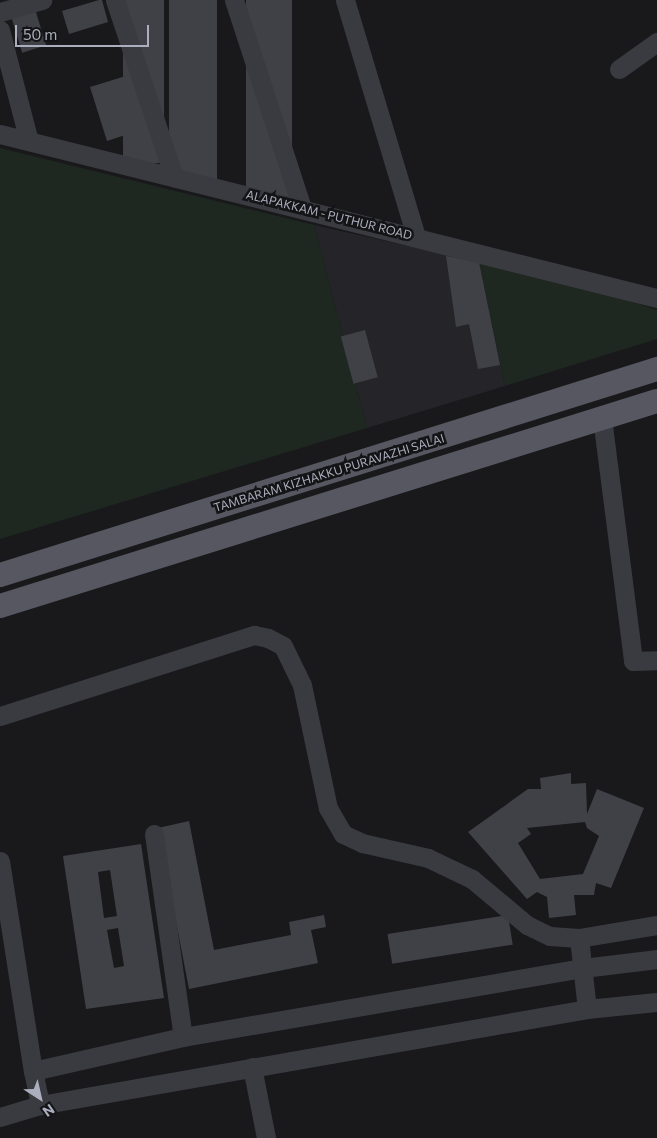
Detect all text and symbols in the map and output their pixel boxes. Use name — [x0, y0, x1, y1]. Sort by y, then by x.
scale bar — [18, 15, 151, 47]
text: 50 m — [23, 25, 57, 43]
street label: ALAPAKKAM - PUTHUR ROAD — [244, 187, 414, 243]
street label: TAMBARAM KIZHAKKU PURAVAZHI SALAI — [212, 431, 446, 515]
north arrow — [15, 1073, 65, 1123]
text: N — [40, 1101, 58, 1121]

